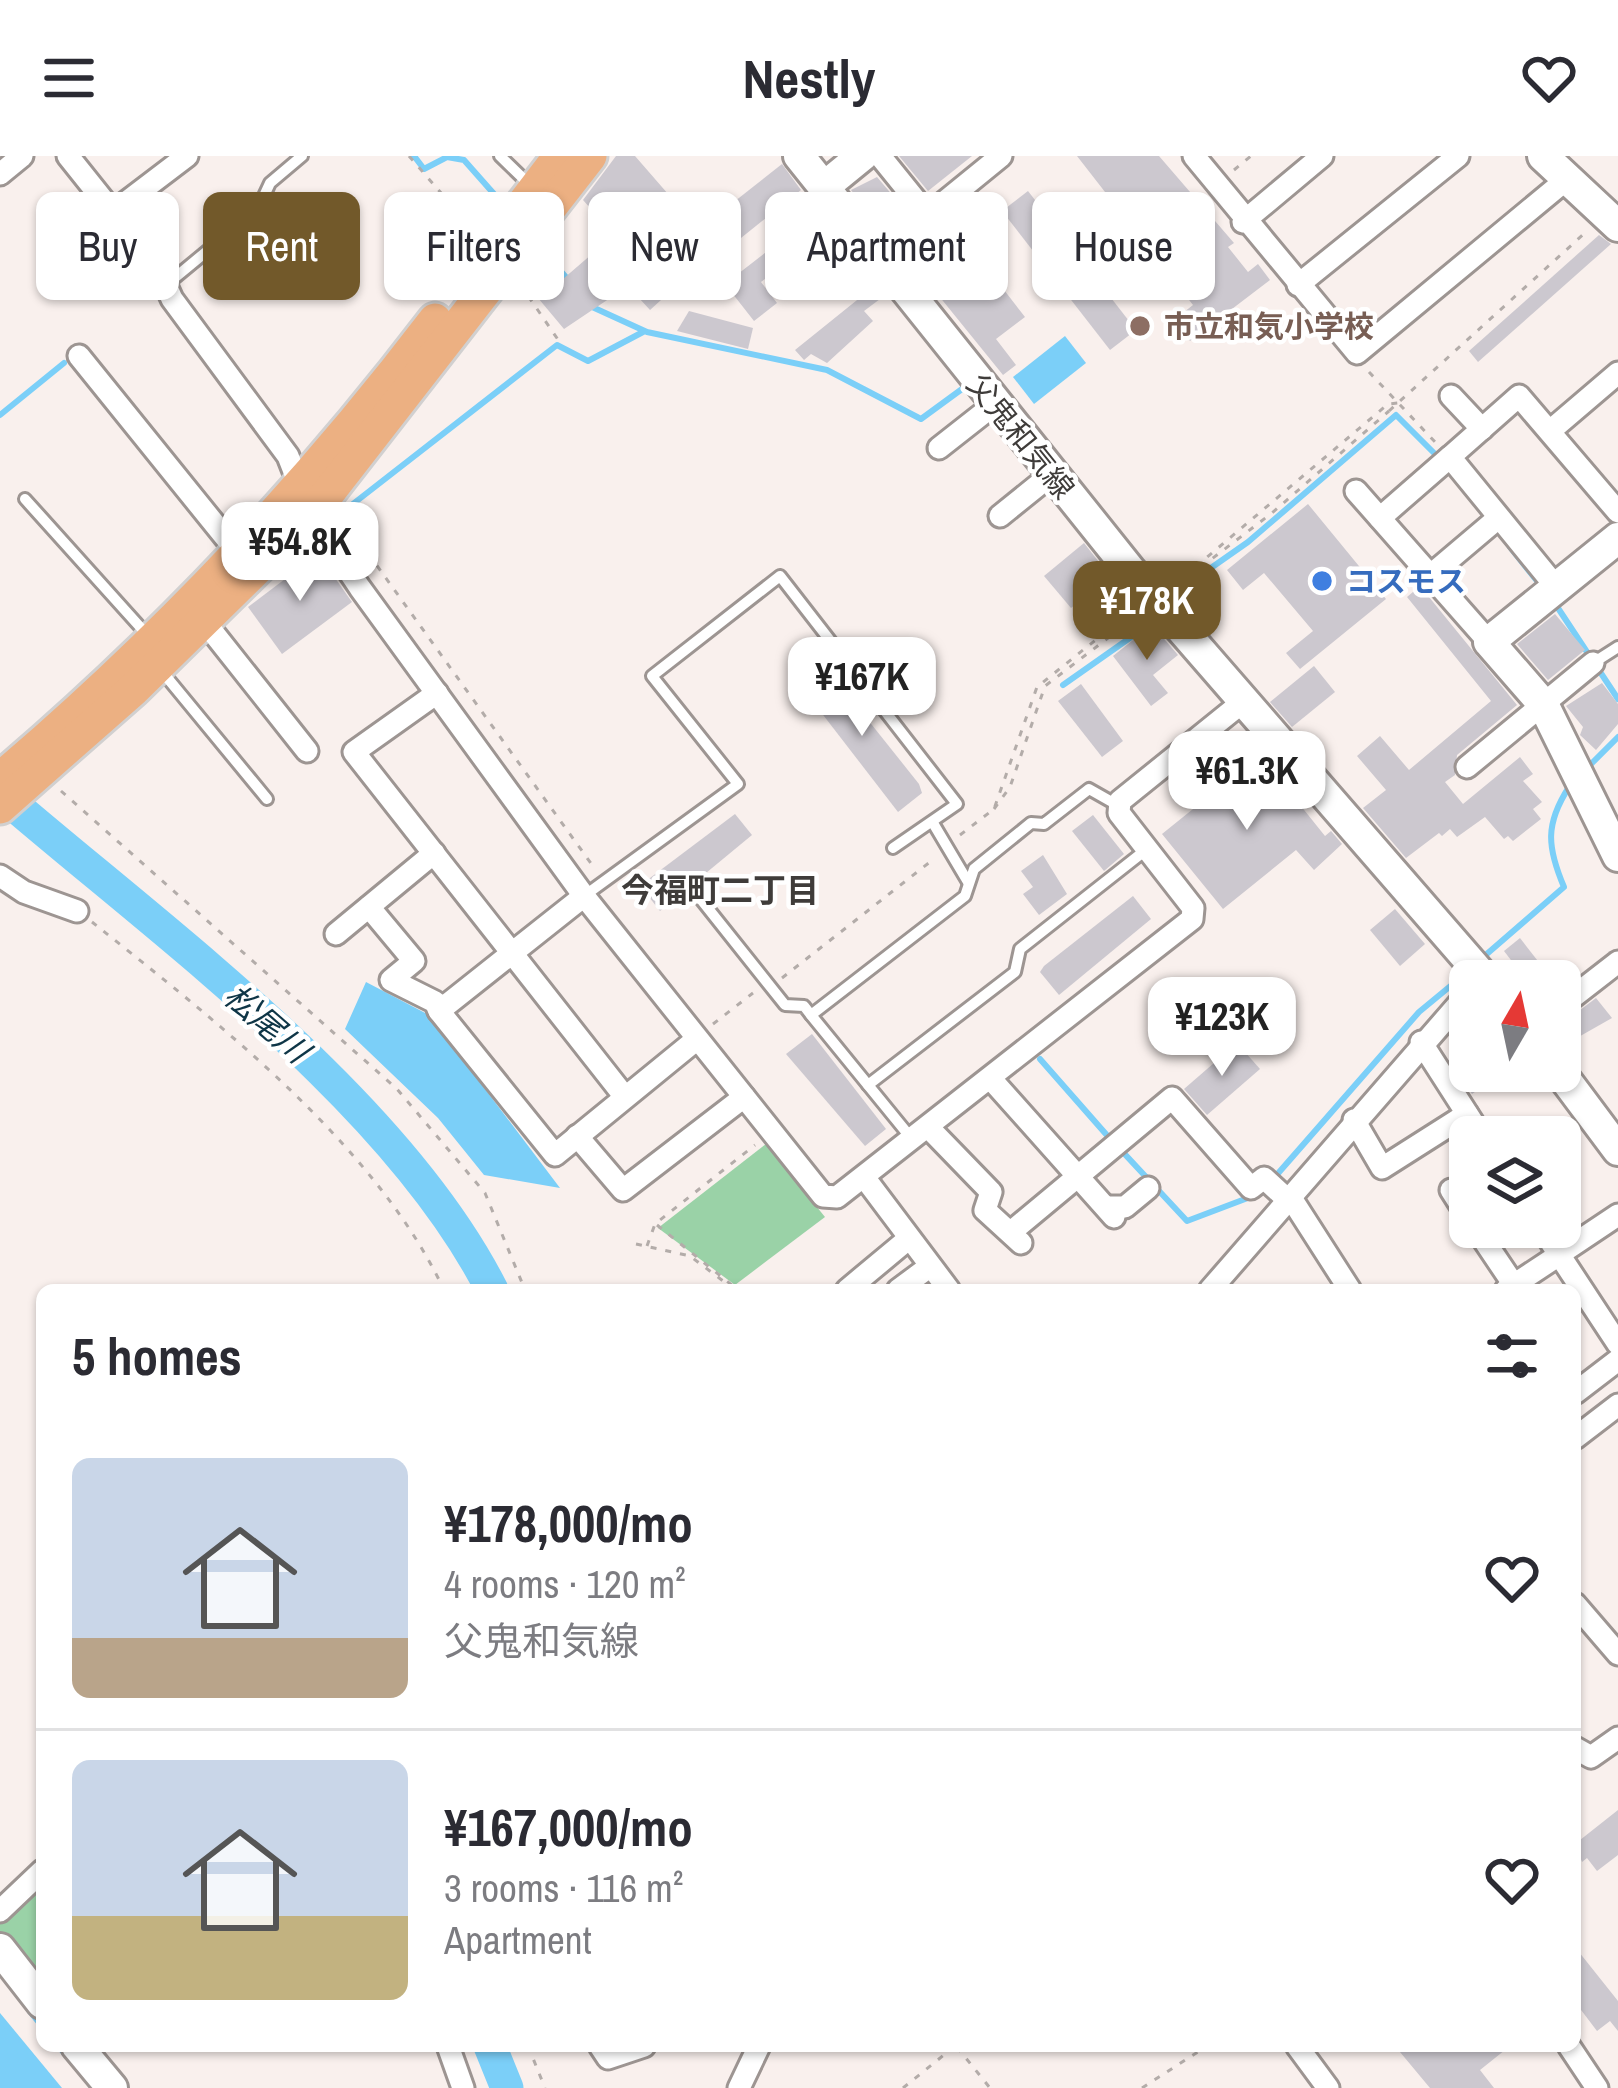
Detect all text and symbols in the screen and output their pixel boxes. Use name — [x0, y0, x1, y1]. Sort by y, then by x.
text: Nestly — [743, 42, 875, 115]
icon: menu — [36, 45, 102, 111]
icon: heart — [1516, 45, 1582, 111]
chip: Buy — [36, 192, 179, 300]
chip: Rent — [203, 192, 360, 300]
chip: Filters — [384, 192, 564, 300]
chip: New — [588, 192, 741, 300]
chip: Apartment — [765, 192, 1008, 300]
chip: House — [1032, 192, 1215, 300]
place label: 市立和気小学校 — [1164, 306, 1374, 346]
marker: 市立和気小学校 — [1127, 313, 1153, 339]
street label: 父鬼和気線 — [958, 365, 1084, 507]
pin: ¥54.8K — [202, 502, 398, 604]
text: ¥54.8K — [248, 515, 352, 567]
pin: ¥178K — [1063, 561, 1231, 663]
place label: コスモス — [1346, 561, 1466, 601]
marker: コスモス — [1309, 568, 1335, 594]
text: ¥178K — [1100, 574, 1194, 626]
pin: ¥167K — [778, 637, 946, 739]
text: ¥167K — [815, 650, 909, 702]
pin: ¥61.3K — [1149, 731, 1345, 833]
text: ¥61.3K — [1195, 744, 1299, 796]
district label: 今福町二丁目 — [621, 868, 819, 912]
north arrow — [1449, 960, 1581, 1092]
map controls — [1449, 960, 1581, 1248]
water label: 松尾川 — [215, 974, 321, 1074]
pin: ¥123K — [1138, 977, 1306, 1079]
text: ¥123K — [1175, 990, 1269, 1042]
button: layers — [1449, 1116, 1581, 1248]
text: 5 homes — [72, 1322, 242, 1391]
icon: filters — [1479, 1323, 1545, 1389]
text: ¥178,000/mo — [444, 1489, 693, 1558]
icon: home — [168, 1506, 312, 1650]
icon: heart — [1479, 1545, 1545, 1611]
text: 4 rooms · 120 m² — [444, 1558, 686, 1610]
text: 父鬼和気線 — [444, 1615, 639, 1667]
text: ¥167,000/mo — [444, 1793, 693, 1862]
icon: home — [168, 1808, 312, 1952]
icon: heart — [1479, 1847, 1545, 1913]
text: 3 rooms · 116 m² — [444, 1862, 683, 1914]
text: Apartment — [444, 1914, 592, 1966]

